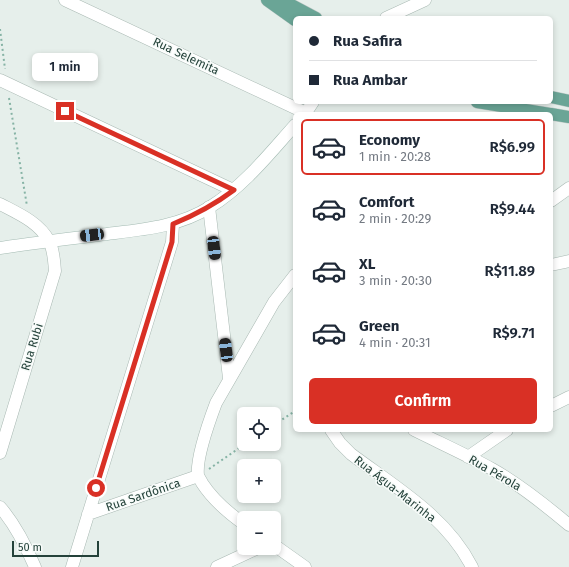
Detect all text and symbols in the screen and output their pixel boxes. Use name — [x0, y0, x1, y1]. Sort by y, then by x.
text: Rua Safira — [333, 32, 402, 50]
street label: Rua Selemita — [151, 35, 221, 77]
callout: 1 min — [32, 53, 98, 81]
text: 1 min — [49, 59, 81, 74]
text: Rua Ambar — [333, 71, 407, 89]
route end — [56, 102, 74, 120]
icon: car — [311, 129, 347, 165]
text: Economy — [359, 131, 420, 149]
text: R$6.99 — [490, 138, 535, 156]
text: 1 min · 20:28 — [359, 149, 431, 164]
icon: car — [311, 191, 347, 227]
text: Comfort — [359, 193, 415, 211]
text: R$9.44 — [490, 200, 535, 218]
text: 2 min · 20:29 — [359, 211, 431, 226]
car — [79, 228, 105, 242]
car — [207, 235, 221, 261]
icon: car — [311, 253, 347, 289]
text: XL — [359, 255, 375, 273]
text: R$11.89 — [485, 262, 535, 280]
text: 3 min · 20:30 — [359, 273, 432, 288]
icon: car — [311, 315, 347, 351]
text: Green — [359, 317, 399, 335]
street label: Rua Rubi — [18, 322, 46, 372]
text: R$9.71 — [493, 324, 535, 342]
text: 4 min · 20:31 — [359, 335, 431, 350]
car — [219, 337, 233, 363]
button: Confirm — [309, 378, 537, 424]
map controls — [237, 407, 281, 555]
button: locate — [237, 407, 281, 451]
street label: Rua Água-Marinha — [351, 452, 439, 525]
street label: Rua Pérola — [466, 452, 524, 494]
button: + — [237, 459, 281, 503]
street label: Rua Sardônica — [104, 476, 182, 514]
route start — [87, 479, 105, 497]
button: − — [237, 511, 281, 555]
scale bar — [12, 539, 99, 558]
text: 50 m — [18, 541, 42, 554]

